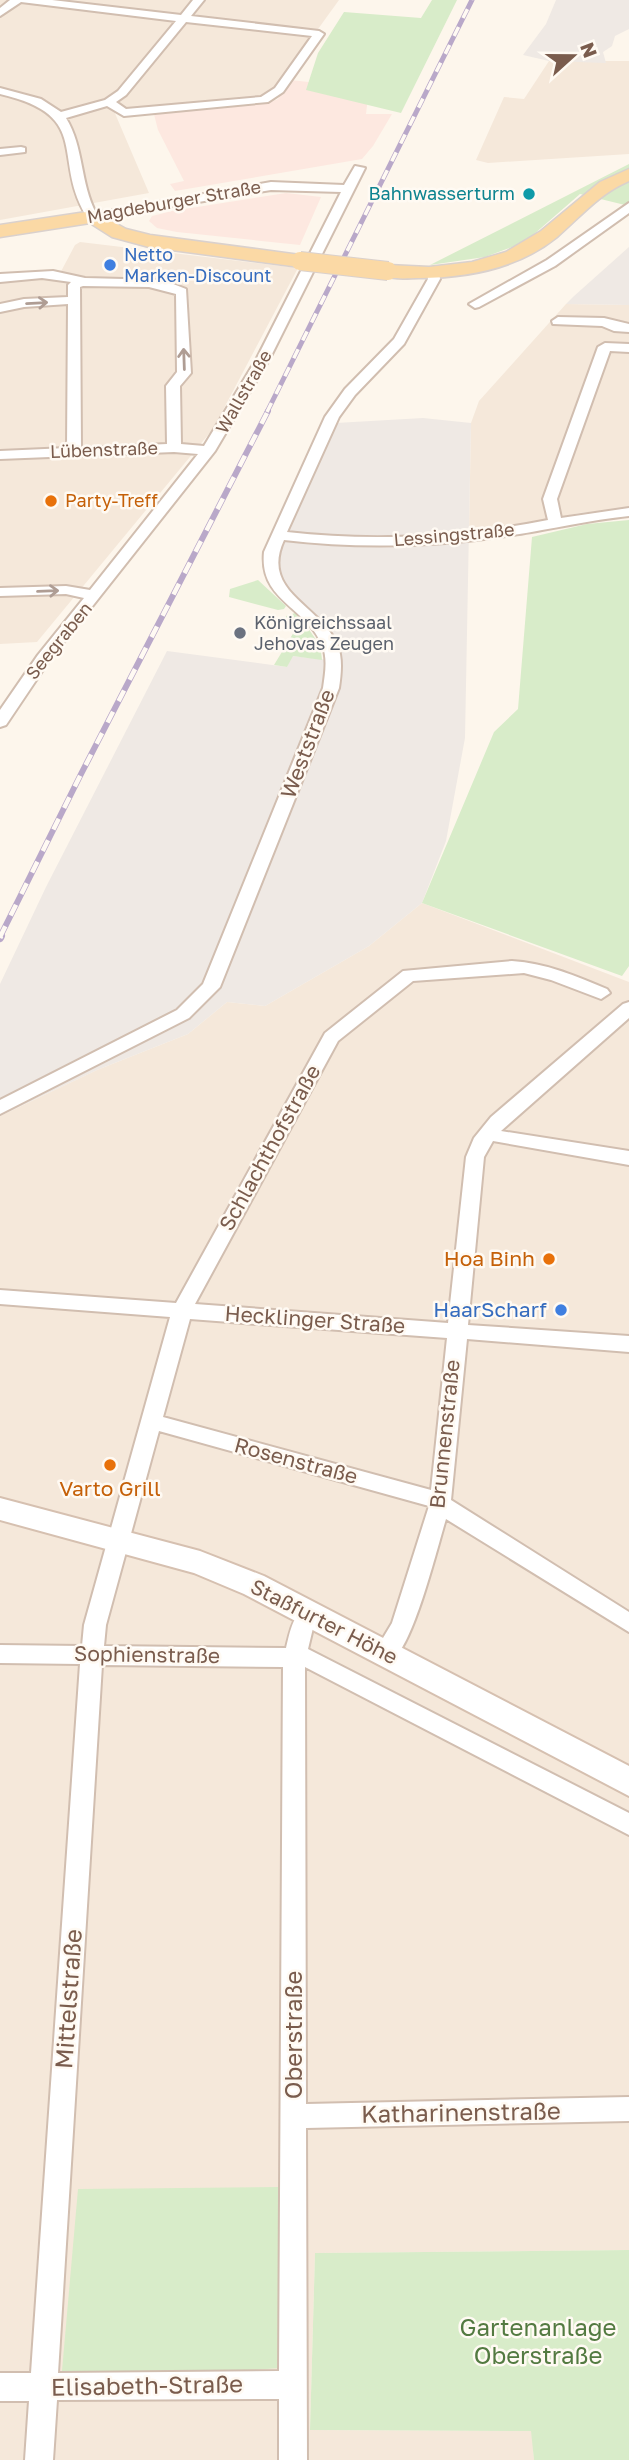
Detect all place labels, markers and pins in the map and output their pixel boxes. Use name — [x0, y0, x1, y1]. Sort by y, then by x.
place label: Bahnwasserturm — [368, 182, 515, 204]
marker: Bahnwasserturm — [521, 186, 537, 202]
place label: Netto Marken-Discount — [124, 243, 271, 286]
marker: Netto Marken-Discount — [102, 257, 118, 273]
place label: Party-Treff — [65, 489, 158, 511]
marker: Party-Treff — [43, 493, 59, 509]
place label: Königreichssaal Jehovas Zeugen — [254, 611, 394, 654]
marker: Königreichssaal Jehovas Zeugen — [232, 625, 248, 641]
place label: Hoa Binh — [444, 1245, 535, 1271]
marker: Hoa Binh — [541, 1251, 557, 1267]
place label: HaarScharf — [433, 1296, 547, 1322]
marker: HaarScharf — [553, 1302, 569, 1318]
marker: Varto Grill — [102, 1457, 118, 1473]
place label: Varto Grill — [59, 1475, 161, 1501]

